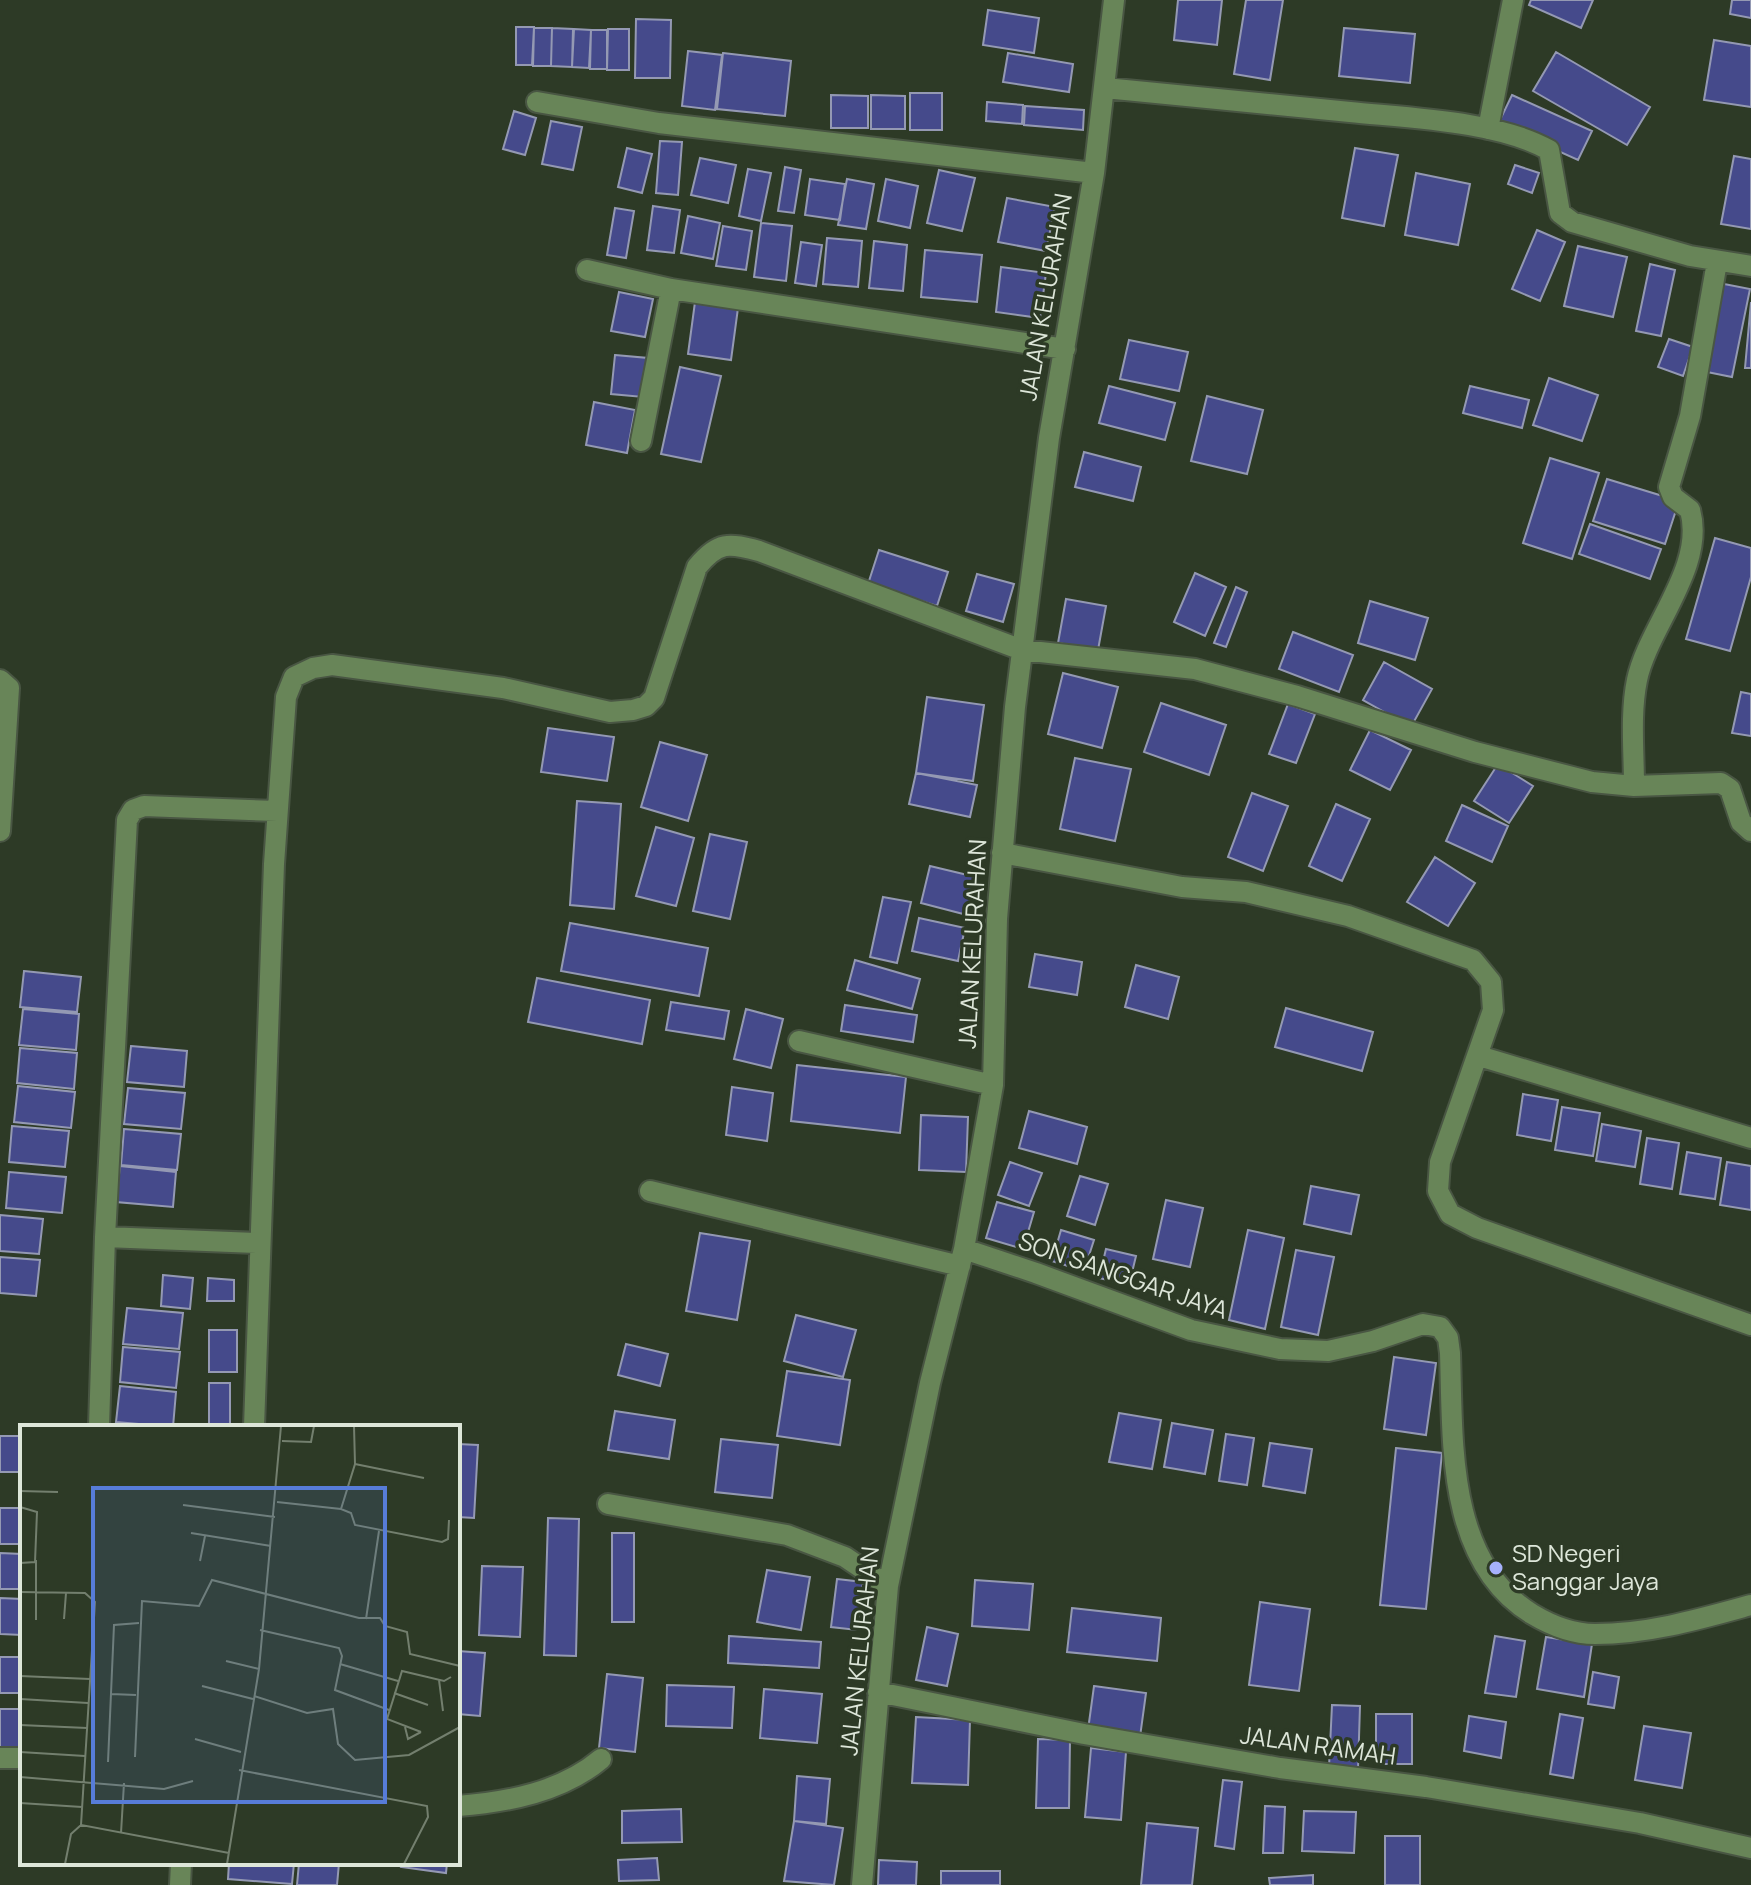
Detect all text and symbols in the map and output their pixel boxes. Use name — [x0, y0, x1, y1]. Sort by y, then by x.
street label: JALAN KELURAHAN — [1010, 190, 1079, 403]
street label: JALAN KELURAHAN — [950, 838, 993, 1050]
street label: SON SANGGAR JAYA — [1014, 1223, 1233, 1326]
inset map — [20, 1425, 460, 1865]
place label: SD Negeri Sanggar Jaya — [1512, 1536, 1659, 1597]
street label: JALAN KELURAHAN — [831, 1545, 886, 1757]
marker: SD Negeri Sanggar Jaya — [1487, 1559, 1505, 1577]
street label: JALAN RAMAH — [1238, 1717, 1398, 1772]

